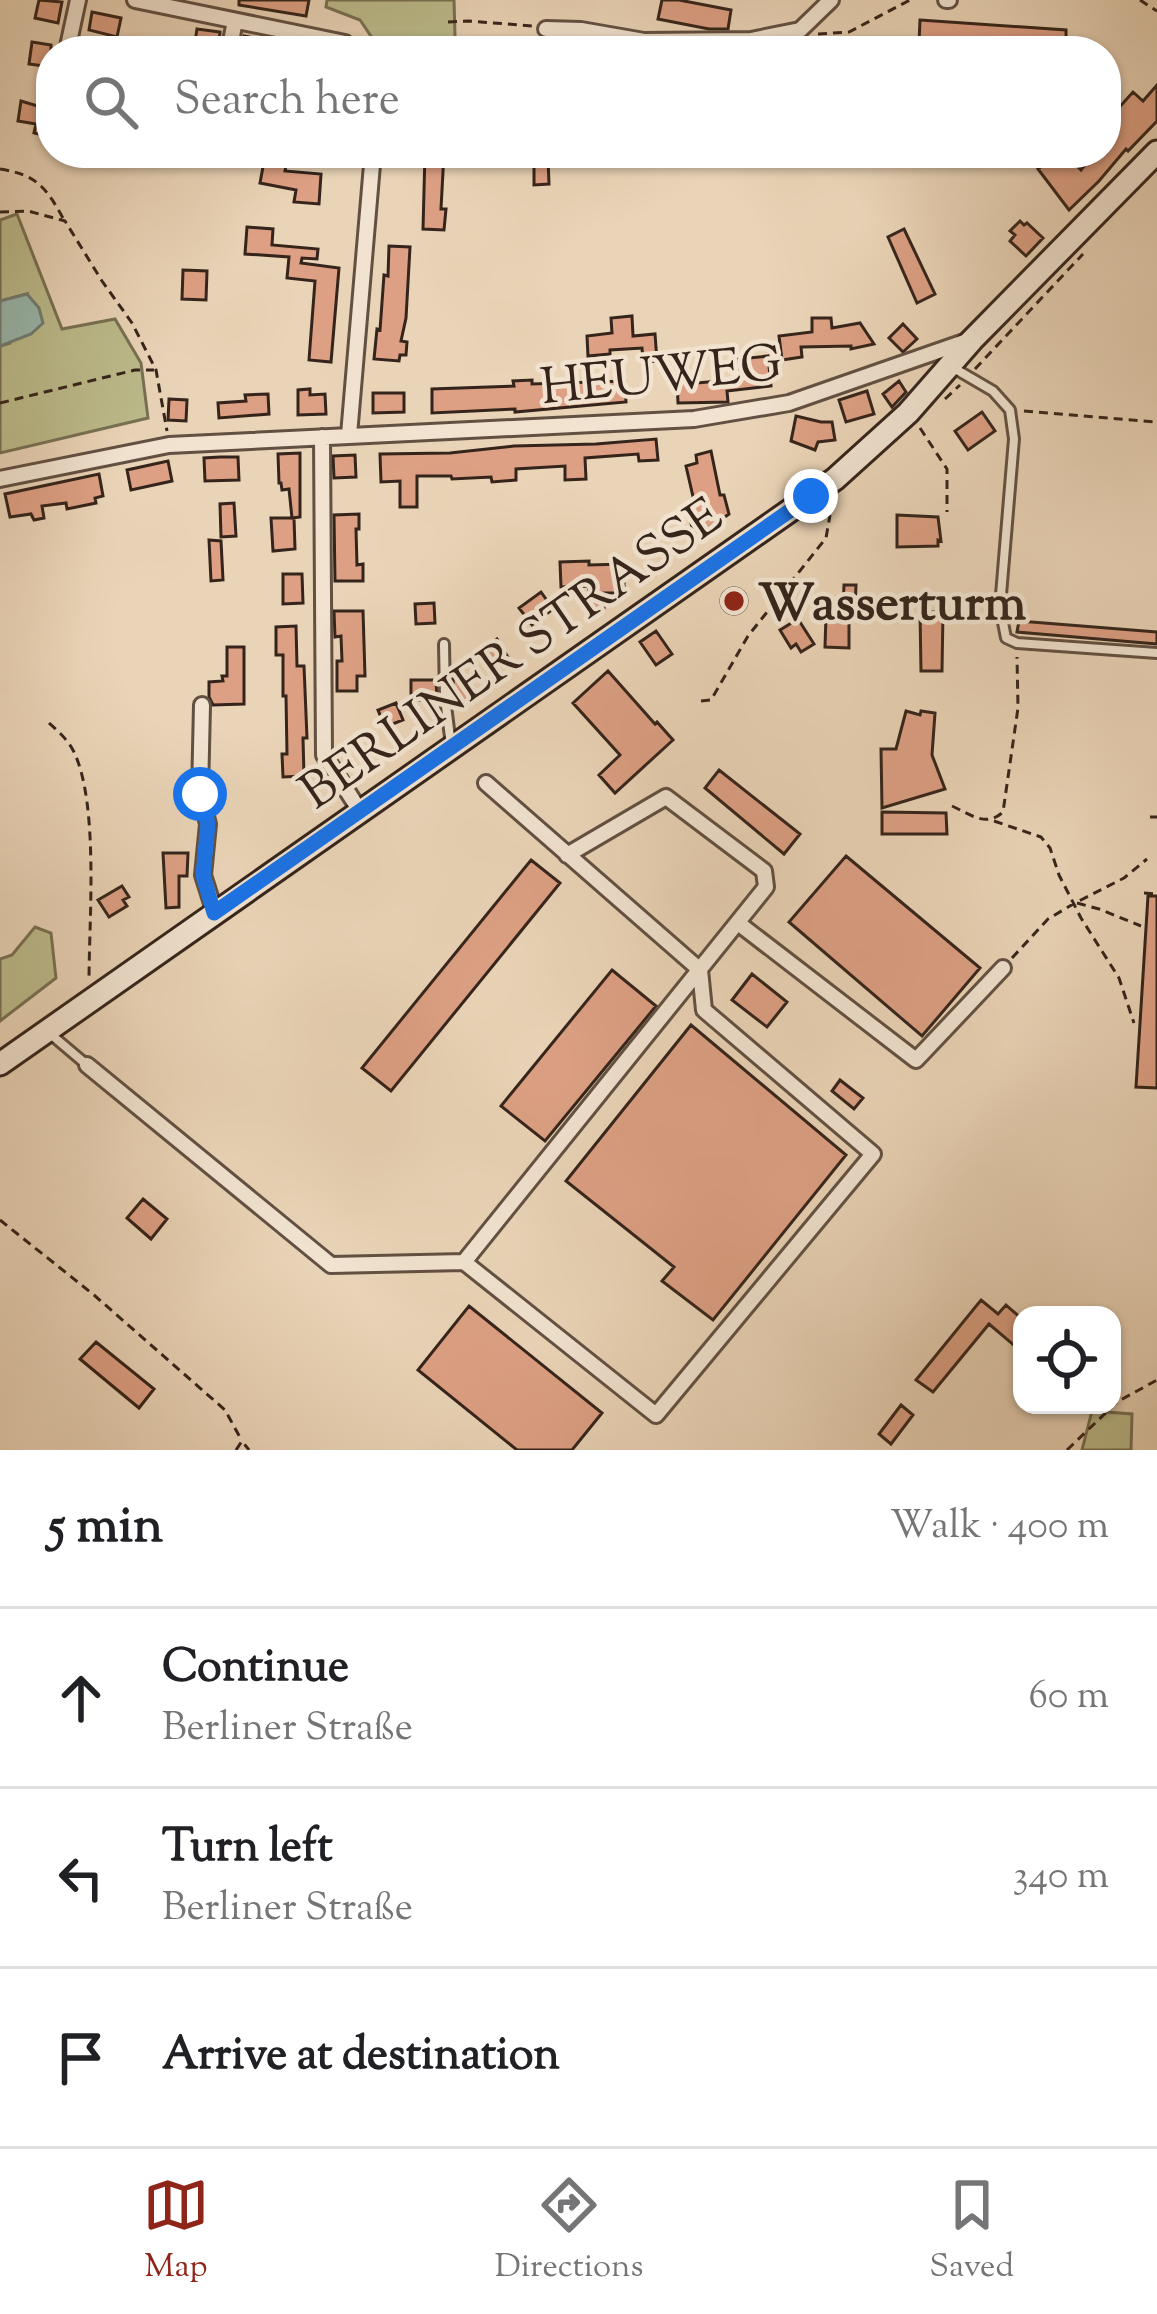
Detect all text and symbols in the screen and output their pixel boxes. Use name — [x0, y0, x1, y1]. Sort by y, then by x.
search box — [36, 36, 1121, 168]
icon: search — [78, 69, 144, 135]
text: Search here — [174, 70, 400, 135]
street label: HEUWEG — [538, 330, 786, 427]
route end — [784, 469, 838, 523]
street label: BERLINER STRASSE — [287, 483, 739, 830]
place label: Wasserturm — [758, 570, 1026, 643]
marker: Wasserturm — [721, 588, 747, 614]
route start — [173, 767, 227, 821]
map controls — [1013, 1306, 1121, 1414]
button: locate — [1013, 1306, 1121, 1414]
text: 5 min — [48, 1492, 163, 1565]
text: Walk · 400 m — [890, 1500, 1109, 1556]
text: Continue — [162, 1637, 349, 1702]
icon: ahead — [48, 1665, 114, 1731]
text: 60 m — [1028, 1670, 1109, 1726]
text: Berliner Straße — [162, 1702, 413, 1758]
text: Turn left — [162, 1817, 333, 1882]
icon: left — [48, 1845, 114, 1911]
text: 340 m — [1013, 1850, 1109, 1906]
text: Berliner Straße — [162, 1882, 413, 1938]
icon: arrive — [48, 2025, 114, 2091]
text: Arrive at destination — [162, 2025, 560, 2090]
tab: Map — [143, 2172, 209, 2292]
tab: Directions — [495, 2172, 644, 2292]
tab: Saved — [929, 2172, 1014, 2292]

